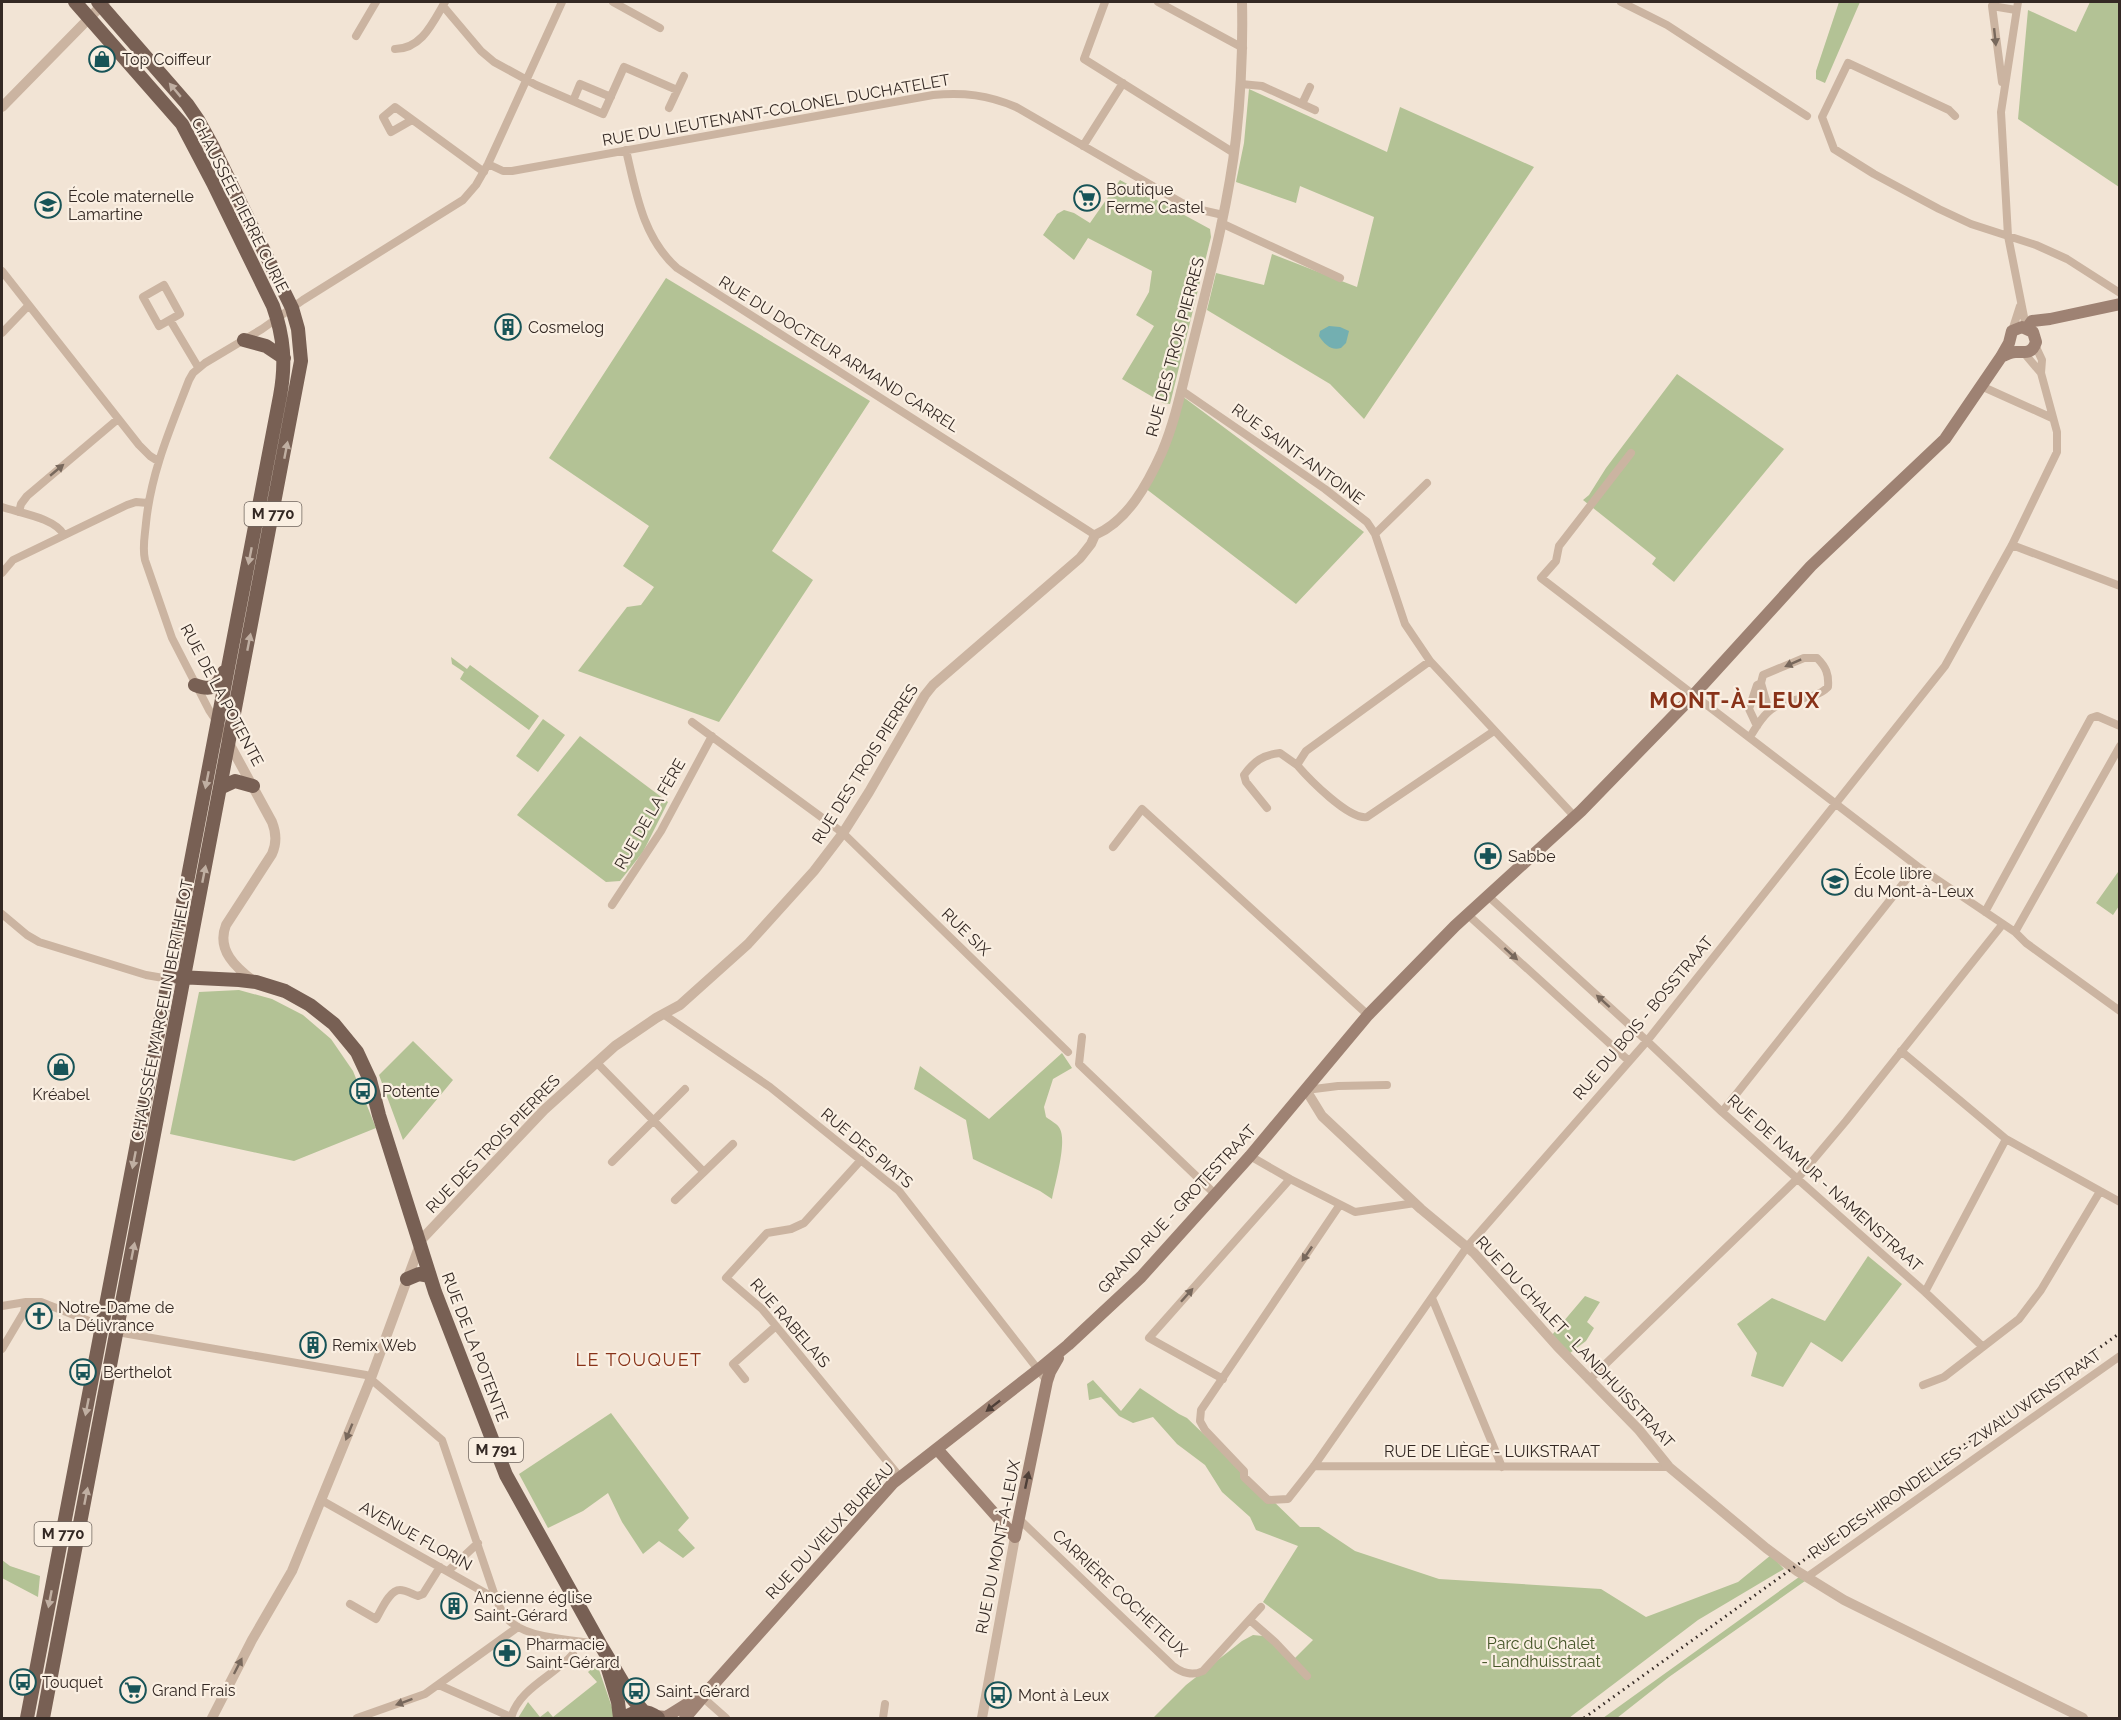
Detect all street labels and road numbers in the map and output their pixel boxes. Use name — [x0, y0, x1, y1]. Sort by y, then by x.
street label: RUE DU LIEUTENANT-COLONEL DUCHATELET — [601, 70, 952, 150]
street label: CHAUSSÉE PIERRE CURIE — [188, 114, 293, 296]
street label: RUE DES TROIS PIERRES — [1142, 255, 1208, 439]
street label: RUE DU DOCTEUR ARMAND CARREL — [715, 272, 963, 436]
street label: RUE SAINT-ANTOINE — [1228, 400, 1368, 509]
road number: M 770 — [244, 502, 302, 526]
street label: RUE DE LA POTENTE — [176, 621, 268, 770]
street label: RUE DES TROIS PIERRES — [808, 680, 922, 847]
street label: RUE DE LA FÈRE — [610, 755, 690, 873]
street label: CHAUSSÉE MARCELIN BERTHELOT — [126, 877, 197, 1142]
street label: RUE SIX — [938, 904, 995, 960]
street label: RUE DU BOIS - BOSSTRAAT — [1569, 932, 1717, 1104]
street label: RUE DES TROIS PIERRES — [422, 1071, 564, 1217]
street label: RUE DE NAMUR - NAMENSTRAAT — [1724, 1090, 1927, 1276]
street label: RUE DES PIATS — [817, 1104, 917, 1192]
street label: GRAND-RUE - GROTESTRAAT — [1094, 1121, 1260, 1297]
street label: RUE DU CHALET - LANDHUISSTRAAT — [1472, 1232, 1678, 1452]
street label: RUE DE LA POTENTE — [438, 1270, 512, 1425]
street label: RUE RABELAIS — [746, 1275, 834, 1372]
street label: RUE DES HIRONDELLES - ZWALUWENSTRAAT — [1805, 1345, 2105, 1563]
road number: M 791 — [469, 1438, 523, 1462]
street label: RUE DE LIÈGE - LUIKSTRAAT — [1384, 1441, 1600, 1461]
street label: RUE DU MONT-À-LEUX — [971, 1457, 1024, 1635]
street label: RUE DU VIEUX BUREAU — [762, 1459, 898, 1603]
street label: AVENUE FLORIN — [356, 1497, 476, 1575]
road number: M 770 — [34, 1522, 92, 1546]
street label: CARRIÈRE COCHETEUX — [1049, 1525, 1193, 1661]

